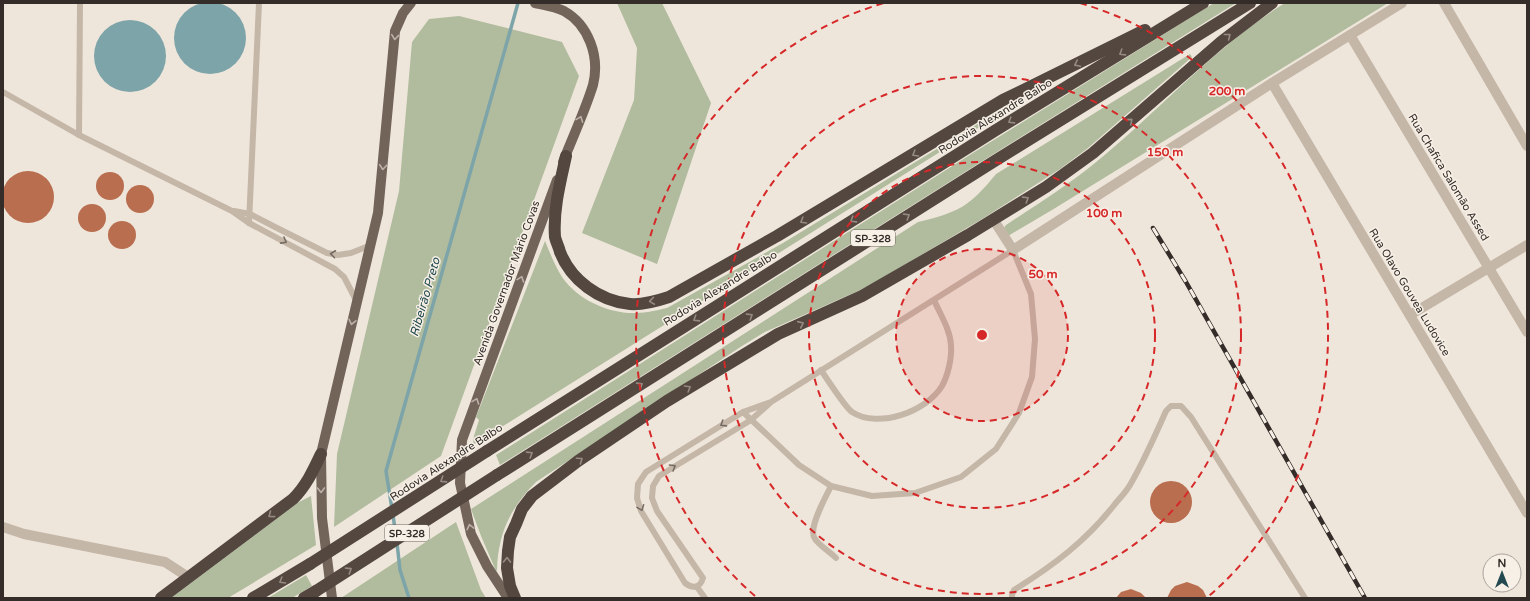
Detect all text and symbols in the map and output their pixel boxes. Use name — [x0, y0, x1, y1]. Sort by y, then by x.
one-way arrow — [390, 34, 399, 40]
one-way arrow — [1224, 34, 1231, 41]
one-way arrow — [1119, 48, 1126, 55]
one-way arrow — [1074, 59, 1082, 67]
street label: Rodovia Alexandre Balbo — [936, 76, 1055, 157]
text: 200 m — [1209, 84, 1245, 98]
street label: Rua Chafica Salomão Assed — [1405, 111, 1492, 243]
one-way arrow — [575, 116, 583, 123]
one-way arrow — [1008, 116, 1015, 124]
one-way arrow — [1125, 119, 1133, 126]
text: 150 m — [1147, 145, 1183, 159]
one-way arrow — [912, 149, 919, 156]
one-way arrow — [378, 164, 387, 170]
one-way arrow — [1022, 196, 1029, 204]
street label: Avenida Governador Mário Covas — [471, 199, 542, 367]
text: 100 m — [1086, 206, 1122, 220]
one-way arrow — [903, 213, 910, 221]
one-way arrow — [851, 215, 858, 222]
one-way arrow — [800, 216, 807, 223]
street label: Rua Olavo Gouvea Ludovice — [1366, 226, 1453, 358]
road number: SP-328 — [851, 230, 895, 246]
one-way arrow — [280, 237, 287, 244]
street label: Rodovia Alexandre Balbo — [661, 248, 780, 329]
one-way arrow — [330, 250, 337, 259]
water label: Ribeirão Preto — [407, 255, 443, 338]
text: 50 m — [1028, 267, 1058, 281]
one-way arrow — [516, 275, 524, 282]
one-way arrow — [649, 296, 655, 305]
one-way arrow — [746, 313, 753, 320]
one-way arrow — [693, 314, 700, 322]
one-way arrow — [348, 318, 357, 325]
one-way arrow — [797, 320, 804, 328]
centre of rings — [975, 328, 989, 342]
one-way arrow — [636, 382, 643, 390]
one-way arrow — [684, 386, 691, 393]
one-way arrow — [471, 397, 480, 404]
one-way arrow — [720, 419, 727, 427]
street label: Rodovia Alexandre Balbo — [387, 421, 505, 504]
one-way arrow — [526, 452, 533, 459]
one-way arrow — [576, 457, 583, 465]
one-way arrow — [669, 465, 676, 472]
one-way arrow — [440, 475, 447, 482]
one-way arrow — [317, 487, 326, 493]
one-way arrow — [636, 505, 644, 512]
one-way arrow — [268, 511, 275, 518]
one-way arrow — [466, 524, 474, 530]
road number: SP-328 — [385, 525, 429, 541]
north arrow — [1482, 553, 1522, 593]
one-way arrow — [503, 557, 512, 563]
text: N — [1498, 557, 1506, 570]
one-way arrow — [345, 567, 352, 575]
one-way arrow — [279, 577, 286, 584]

